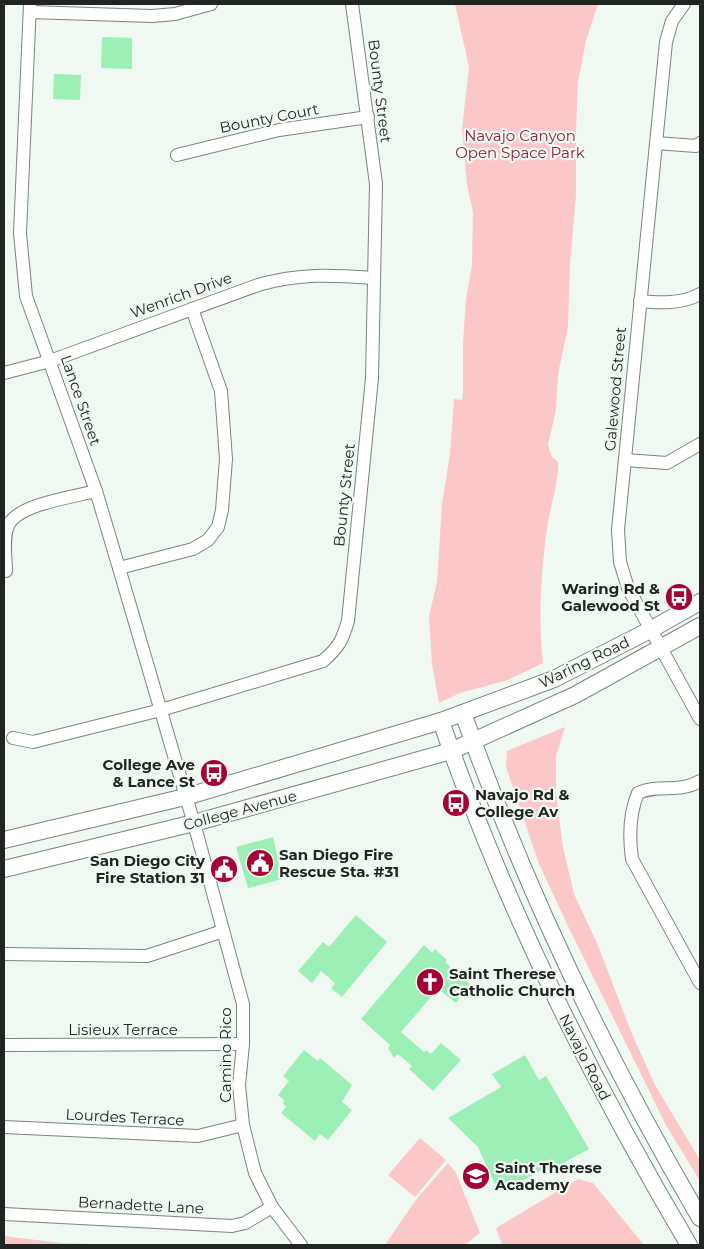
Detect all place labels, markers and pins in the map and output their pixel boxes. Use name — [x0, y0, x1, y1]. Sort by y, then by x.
place label: Waring Rd & Galewood St — [561, 579, 660, 615]
bus stop icon: Waring Rd & Galewood St — [664, 582, 694, 612]
place label: College Ave & Lance St — [103, 755, 195, 791]
bus stop icon: College Ave & Lance St — [199, 758, 229, 788]
place label: Navajo Rd & College Av — [475, 785, 569, 821]
bus stop icon: Navajo Rd & College Av — [441, 788, 471, 818]
place label: San Diego Fire Rescue Sta. #31 — [279, 845, 399, 881]
public building icon: San Diego Fire Rescue Sta. #31 — [245, 848, 275, 878]
place label: San Diego City Fire Station 31 — [90, 851, 206, 887]
public building icon: San Diego City Fire Station 31 — [209, 854, 239, 884]
place label: Saint Therese Catholic Church — [449, 964, 575, 1000]
church icon: Saint Therese Catholic Church — [415, 967, 445, 997]
place label: Saint Therese Academy — [494, 1158, 602, 1194]
school or university icon: Saint Therese Academy — [461, 1161, 491, 1191]

